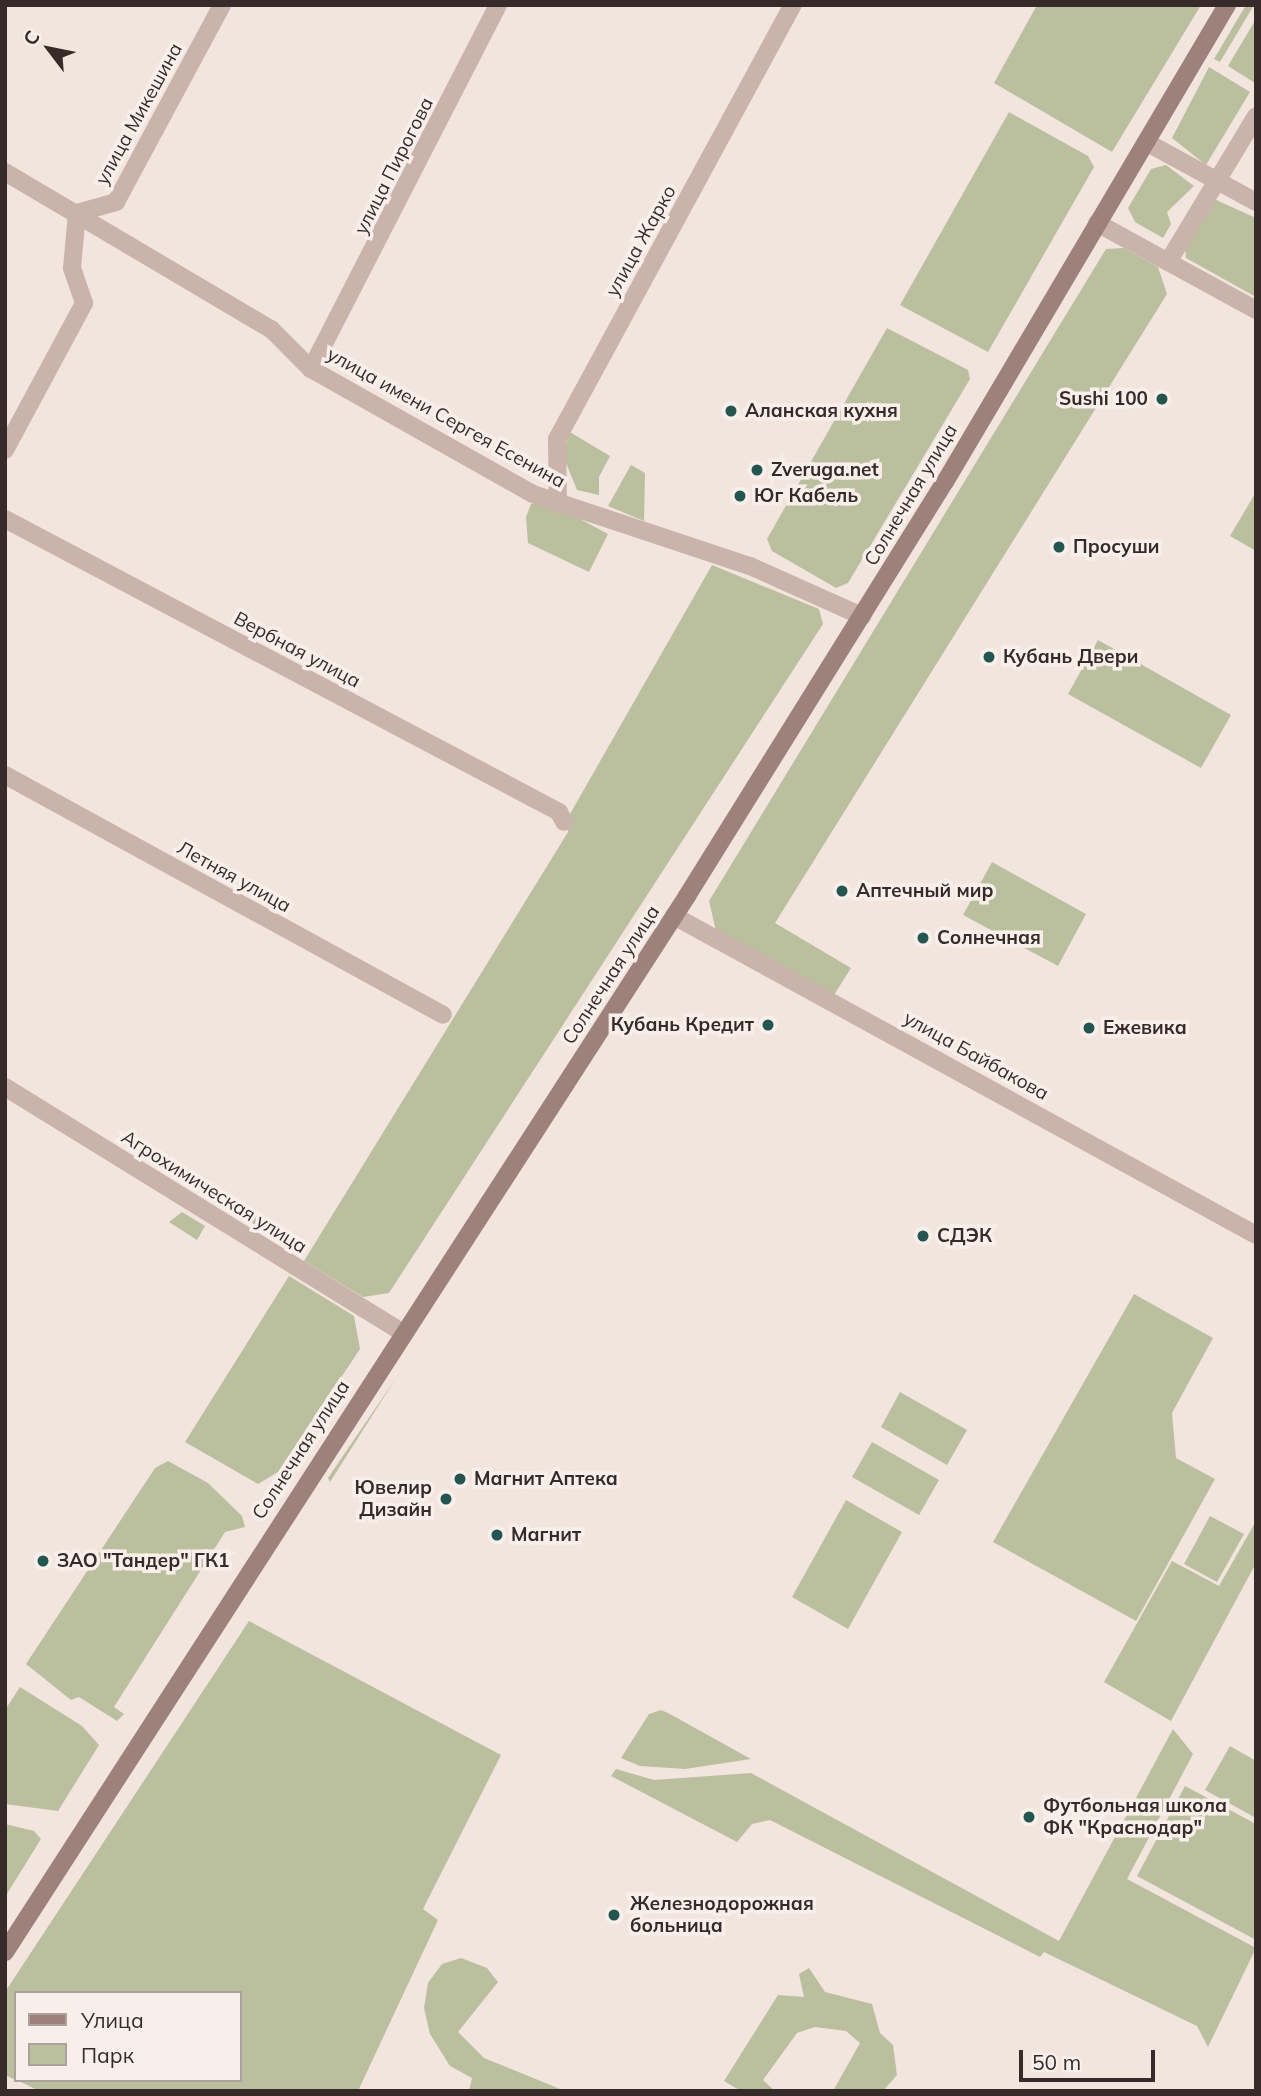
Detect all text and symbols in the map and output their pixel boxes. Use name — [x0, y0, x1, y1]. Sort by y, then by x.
north arrow — [14, 14, 84, 84]
text: С — [18, 26, 45, 50]
street label: улица Микешина — [91, 39, 187, 189]
street label: улица Пирогова — [350, 94, 438, 238]
street label: улица Жарко — [601, 181, 681, 301]
street label: улица имени Сергея Есенина — [323, 343, 569, 493]
place label: Sushi 100 — [1059, 388, 1148, 410]
marker: Sushi 100 — [1154, 391, 1170, 407]
place label: Аланская кухня — [745, 400, 898, 422]
marker: Аланская кухня — [723, 403, 739, 419]
street label: Солнечная улица — [860, 420, 962, 570]
place label: Zveruga.net — [771, 459, 879, 481]
marker: Zveruga.net — [749, 462, 765, 478]
place label: Юг Кабель — [754, 485, 858, 507]
marker: Юг Кабель — [732, 488, 748, 504]
place label: Просуши — [1073, 536, 1159, 558]
marker: Просуши — [1051, 539, 1067, 555]
street label: Вербная улица — [230, 607, 364, 693]
place label: Кубань Двери — [1003, 646, 1138, 668]
marker: Кубань Двери — [981, 649, 997, 665]
street label: Летняя улица — [173, 836, 295, 918]
place label: Аптечный мир — [856, 880, 993, 902]
marker: Аптечный мир — [834, 883, 850, 899]
street label: Солнечная улица — [558, 901, 664, 1049]
place label: Солнечная — [937, 927, 1041, 949]
marker: Солнечная — [915, 930, 931, 946]
street label: улица Байбакова — [900, 1007, 1052, 1105]
place label: Кубань Кредит — [611, 1014, 754, 1036]
marker: Кубань Кредит — [760, 1017, 776, 1033]
place label: Ежевика — [1103, 1017, 1187, 1039]
marker: Ежевика — [1081, 1020, 1097, 1036]
street label: Агрохимическая улица — [117, 1126, 311, 1258]
place label: СДЭК — [937, 1225, 992, 1247]
marker: СДЭК — [915, 1228, 931, 1244]
street label: Солнечная улица — [248, 1376, 354, 1524]
place label: Магнит Аптека — [474, 1468, 618, 1490]
marker: Магнит Аптека — [452, 1471, 468, 1487]
place label: Ювелир Дизайн — [355, 1477, 432, 1521]
marker: Ювелир Дизайн — [438, 1491, 454, 1507]
place label: Магнит — [511, 1524, 581, 1546]
marker: Магнит — [489, 1527, 505, 1543]
place label: ЗАО "Тандер" ГК1 — [57, 1550, 229, 1572]
marker: ЗАО "Тандер" ГК1 — [35, 1553, 51, 1569]
place label: Футбольная школа ФК "Краснодар" — [1043, 1795, 1227, 1839]
marker: Футбольная школа ФК "Краснодар" — [1021, 1809, 1037, 1825]
place label: Железнодорожная больница — [630, 1893, 814, 1937]
marker: Железнодорожная больница — [604, 1905, 624, 1925]
legend — [14, 1991, 242, 2082]
text: Улица — [81, 2007, 144, 2033]
scale bar — [1023, 2036, 1160, 2080]
text: Парк — [81, 2042, 134, 2068]
text: 50 m — [1032, 2049, 1081, 2075]

